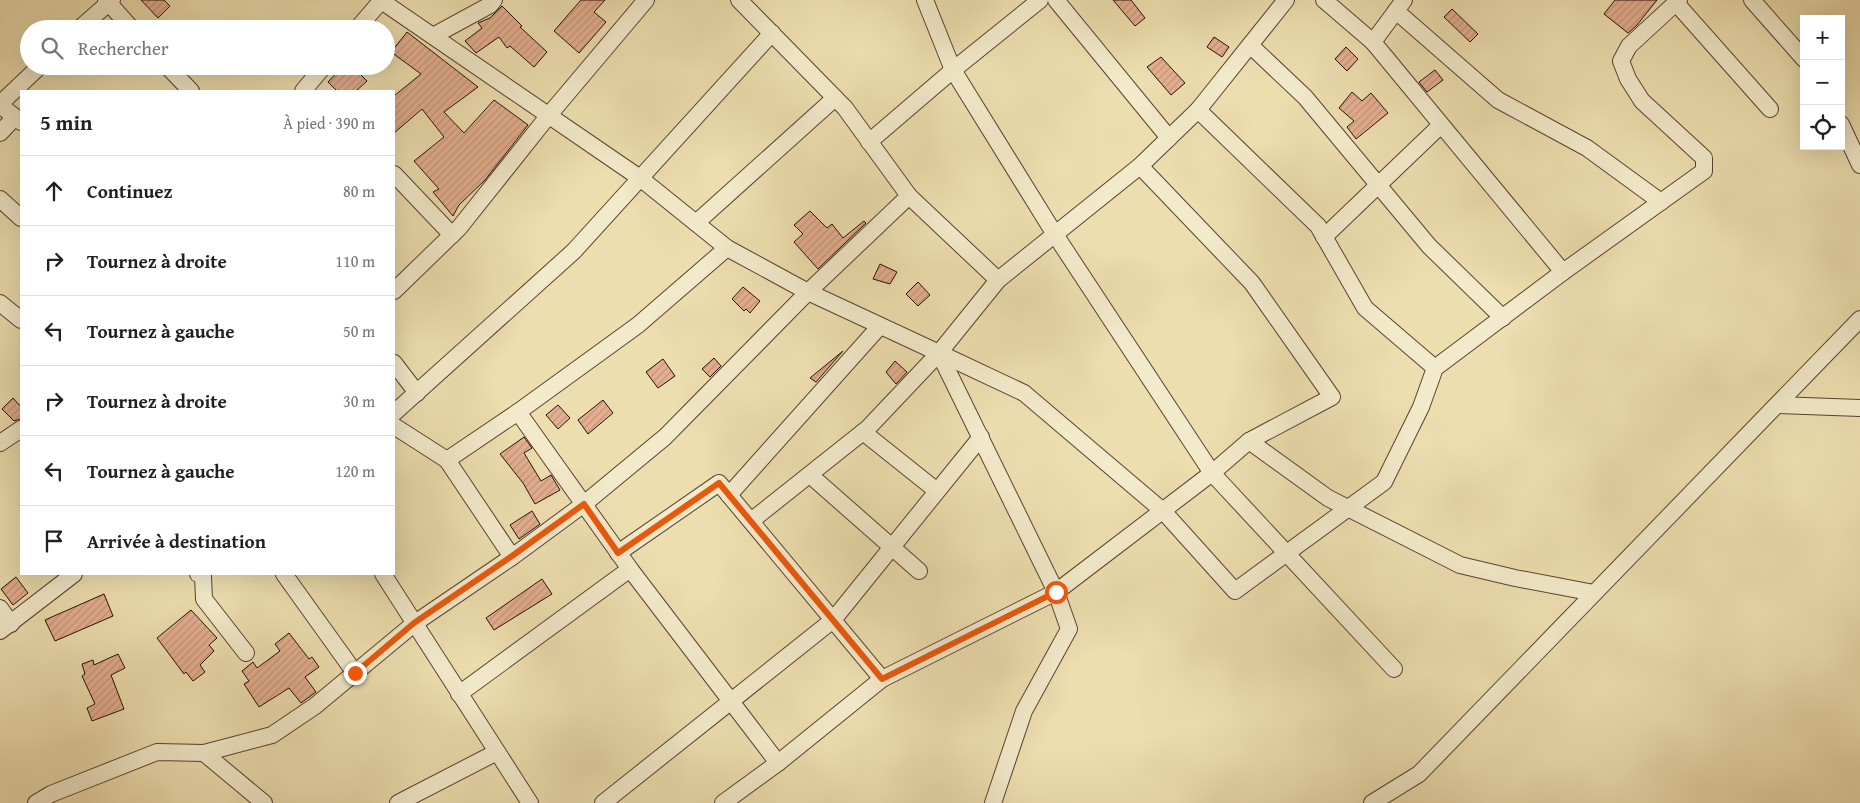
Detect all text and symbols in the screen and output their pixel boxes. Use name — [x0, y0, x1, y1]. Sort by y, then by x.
map controls — [1800, 15, 1845, 150]
button: + — [1800, 15, 1845, 60]
search box — [20, 20, 395, 75]
icon: search — [38, 34, 66, 62]
text: Rechercher — [78, 34, 169, 62]
button: − — [1800, 60, 1845, 105]
button: locate — [1800, 105, 1845, 150]
text: 5 min — [40, 107, 92, 138]
text: À pied · 390 m — [283, 111, 375, 135]
icon: ahead — [40, 177, 68, 205]
text: Continuez — [87, 177, 173, 205]
text: 80 m — [343, 179, 375, 203]
icon: right — [40, 247, 68, 275]
text: Tournez à droite — [87, 247, 227, 275]
text: 110 m — [335, 249, 375, 273]
icon: left — [40, 317, 68, 345]
text: Tournez à gauche — [87, 317, 235, 345]
text: 50 m — [343, 319, 375, 343]
icon: right — [40, 387, 68, 415]
text: Tournez à droite — [87, 387, 227, 415]
text: 30 m — [343, 389, 375, 413]
icon: left — [40, 457, 68, 485]
text: Tournez à gauche — [87, 457, 235, 485]
text: 120 m — [335, 459, 375, 483]
icon: arrive — [40, 527, 68, 555]
text: Arrivée à destination — [87, 527, 266, 555]
route start — [1045, 581, 1068, 604]
route end — [344, 662, 367, 685]

